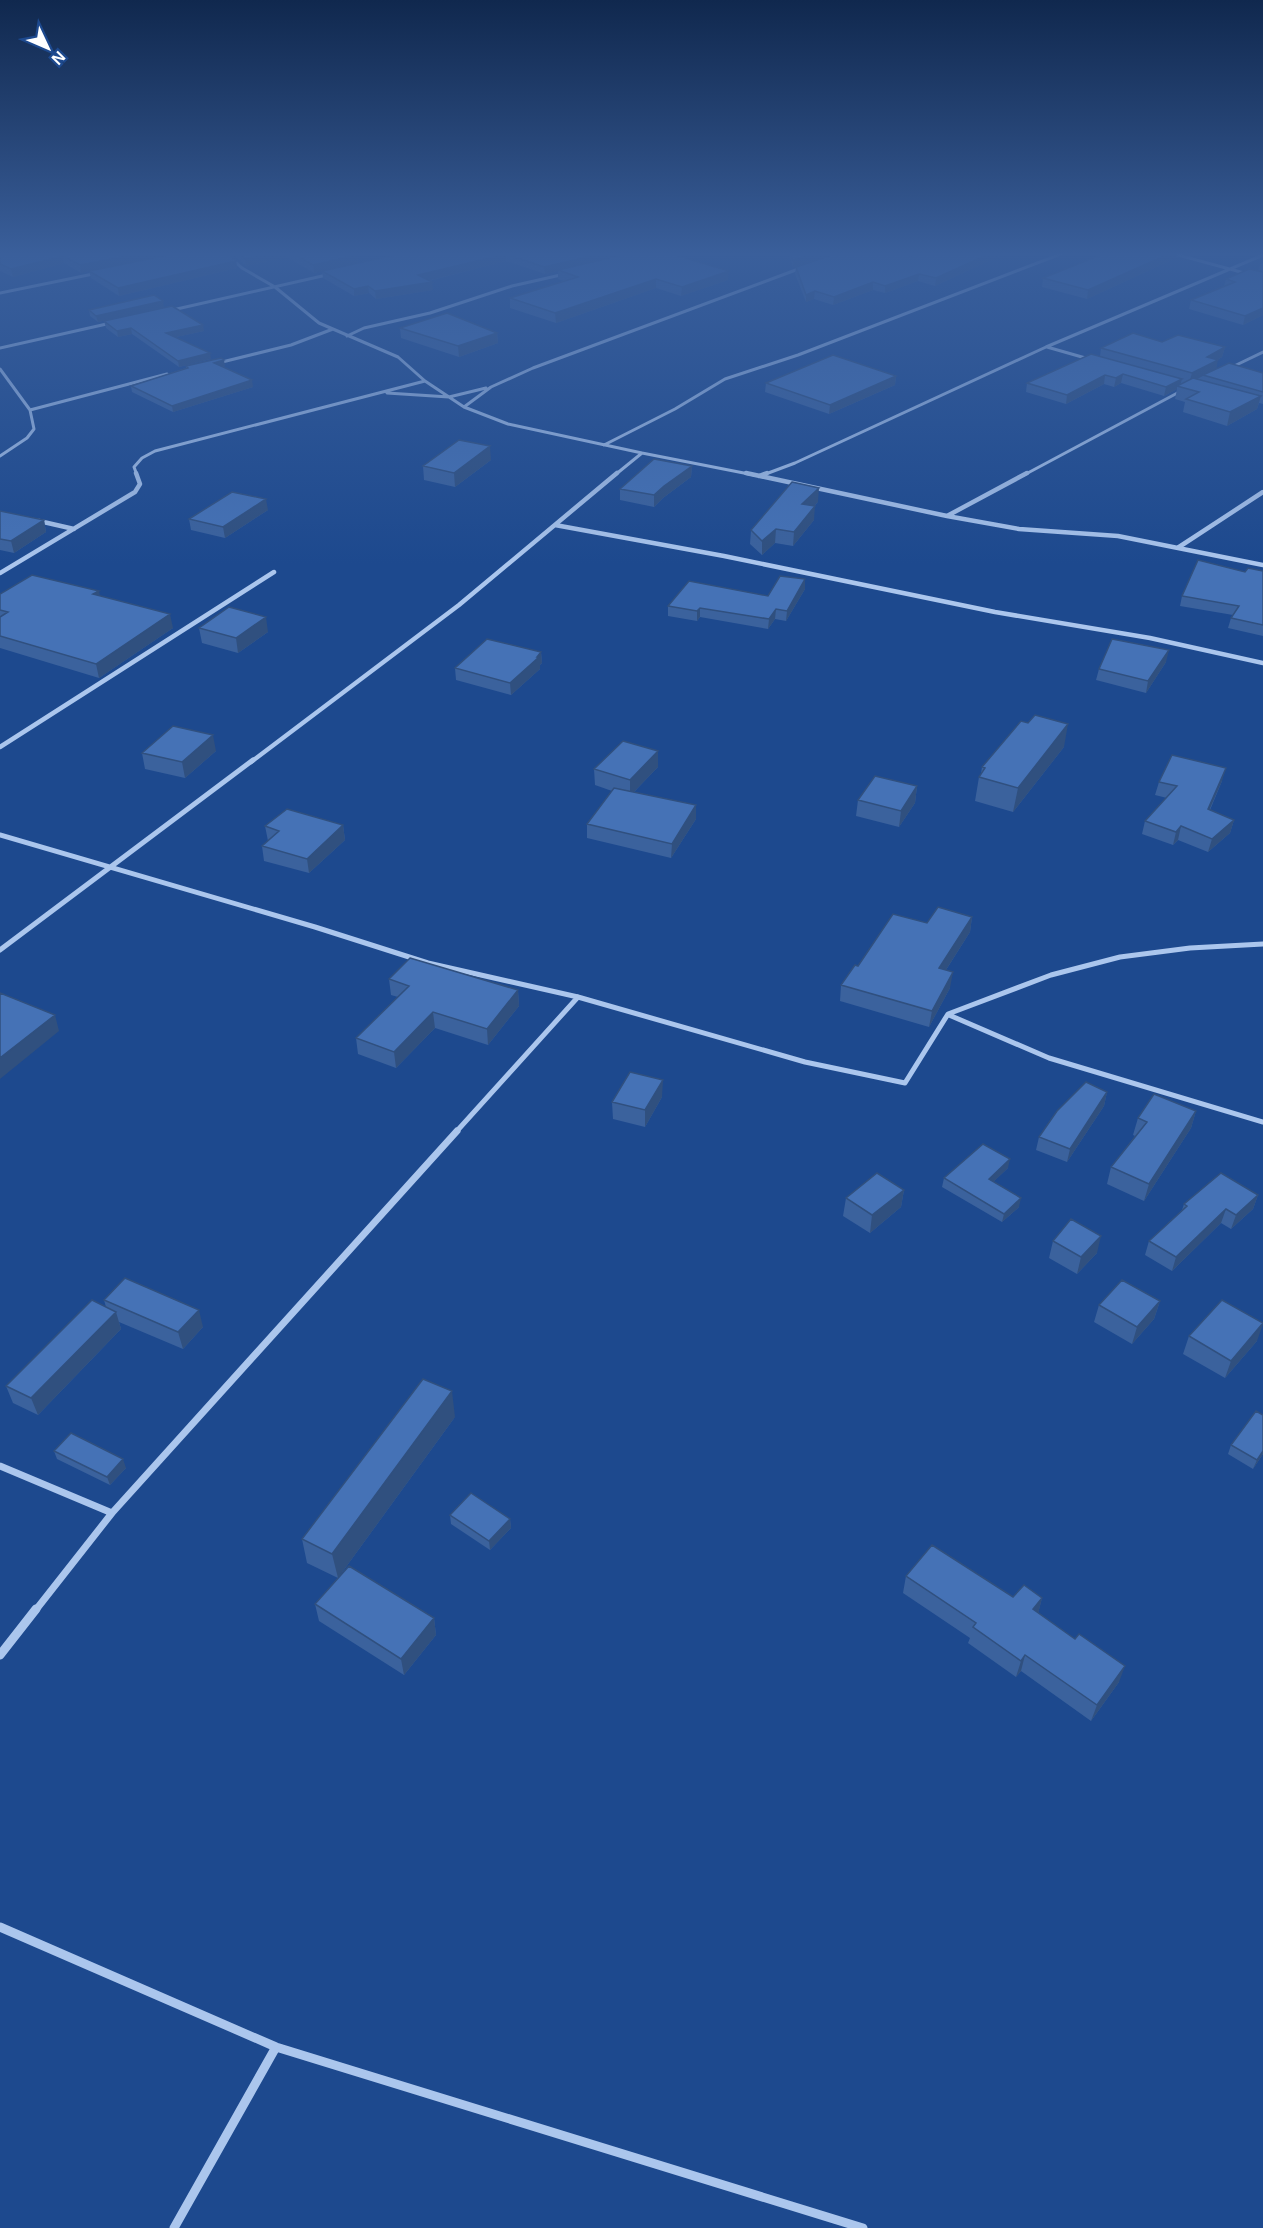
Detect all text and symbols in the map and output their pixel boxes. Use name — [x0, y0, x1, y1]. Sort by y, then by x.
north arrow — [18, 18, 78, 78]
text: N — [48, 48, 69, 68]

